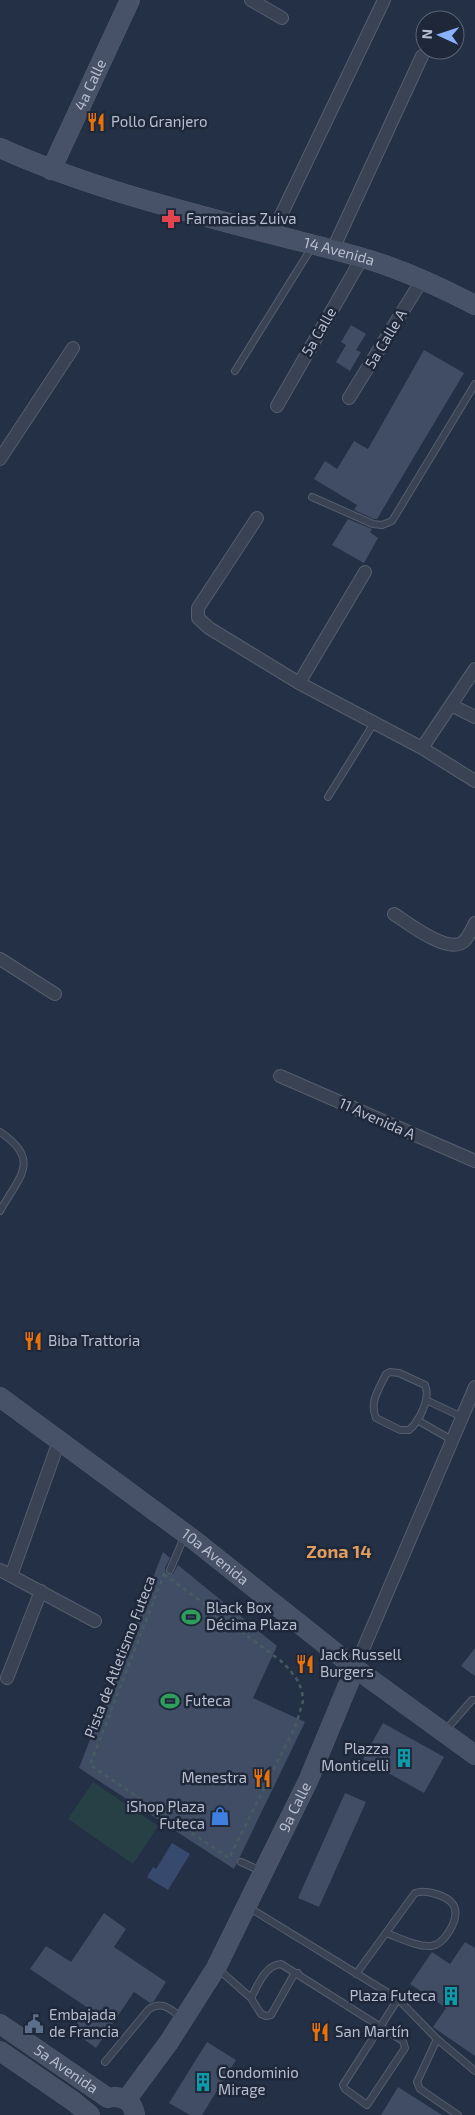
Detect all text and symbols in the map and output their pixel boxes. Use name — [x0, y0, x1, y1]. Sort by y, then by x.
north arrow — [415, 10, 465, 60]
text: N — [418, 29, 435, 40]
street label: 4a Calle — [70, 56, 109, 113]
restaurant icon: Pollo Granjero — [85, 111, 107, 133]
place label: Pollo Granjero — [111, 112, 208, 131]
pharmacy icon: Farmacias Zuiva — [160, 208, 182, 230]
place label: Farmacias Zuiva — [186, 209, 297, 227]
street label: 14 Avenida — [302, 233, 377, 269]
street label: 5a Calle — [297, 304, 339, 359]
street label: 5a Calle A — [361, 305, 410, 371]
street label: 11 Avenida A — [337, 1093, 419, 1143]
restaurant icon: Biba Trattoria — [22, 1330, 44, 1352]
place label: Biba Trattoria — [48, 1331, 140, 1349]
street label: 10a Avenida — [179, 1524, 253, 1588]
district label: Zona 14 — [306, 1540, 372, 1562]
street label: Pista de Atletismo Futeca — [80, 1573, 158, 1740]
place label: Black Box Décima Plaza — [206, 1598, 297, 1633]
sports icon: Black Box Décima Plaza — [180, 1606, 202, 1628]
place label: Jack Russell Burgers — [320, 1645, 402, 1680]
restaurant icon: Jack Russell Burgers — [294, 1653, 316, 1675]
sports icon: Futeca — [159, 1690, 181, 1712]
place label: Futeca — [185, 1691, 231, 1709]
place label: Plazza Monticelli — [321, 1739, 389, 1774]
building icon: Plazza Monticelli — [393, 1747, 415, 1769]
restaurant icon: Menestra — [251, 1767, 273, 1789]
place label: Menestra — [181, 1768, 247, 1786]
street label: 9a Calle — [274, 1779, 314, 1835]
place label: iShop Plaza Futeca — [126, 1797, 205, 1832]
shop icon: iShop Plaza Futeca — [209, 1805, 231, 1827]
building icon: Plaza Futeca — [440, 1985, 462, 2007]
place label: Plaza Futeca — [349, 1986, 436, 2004]
place label: Embajada de Francia — [49, 2005, 119, 2040]
public building icon: Embajada de Francia — [23, 2013, 45, 2035]
restaurant icon: San Martín — [309, 2021, 331, 2043]
place label: San Martín — [335, 2022, 409, 2040]
street label: 5a Avenida — [31, 2040, 102, 2097]
place label: Condominio Mirage — [218, 2063, 299, 2098]
building icon: Condominio Mirage — [192, 2071, 214, 2093]

